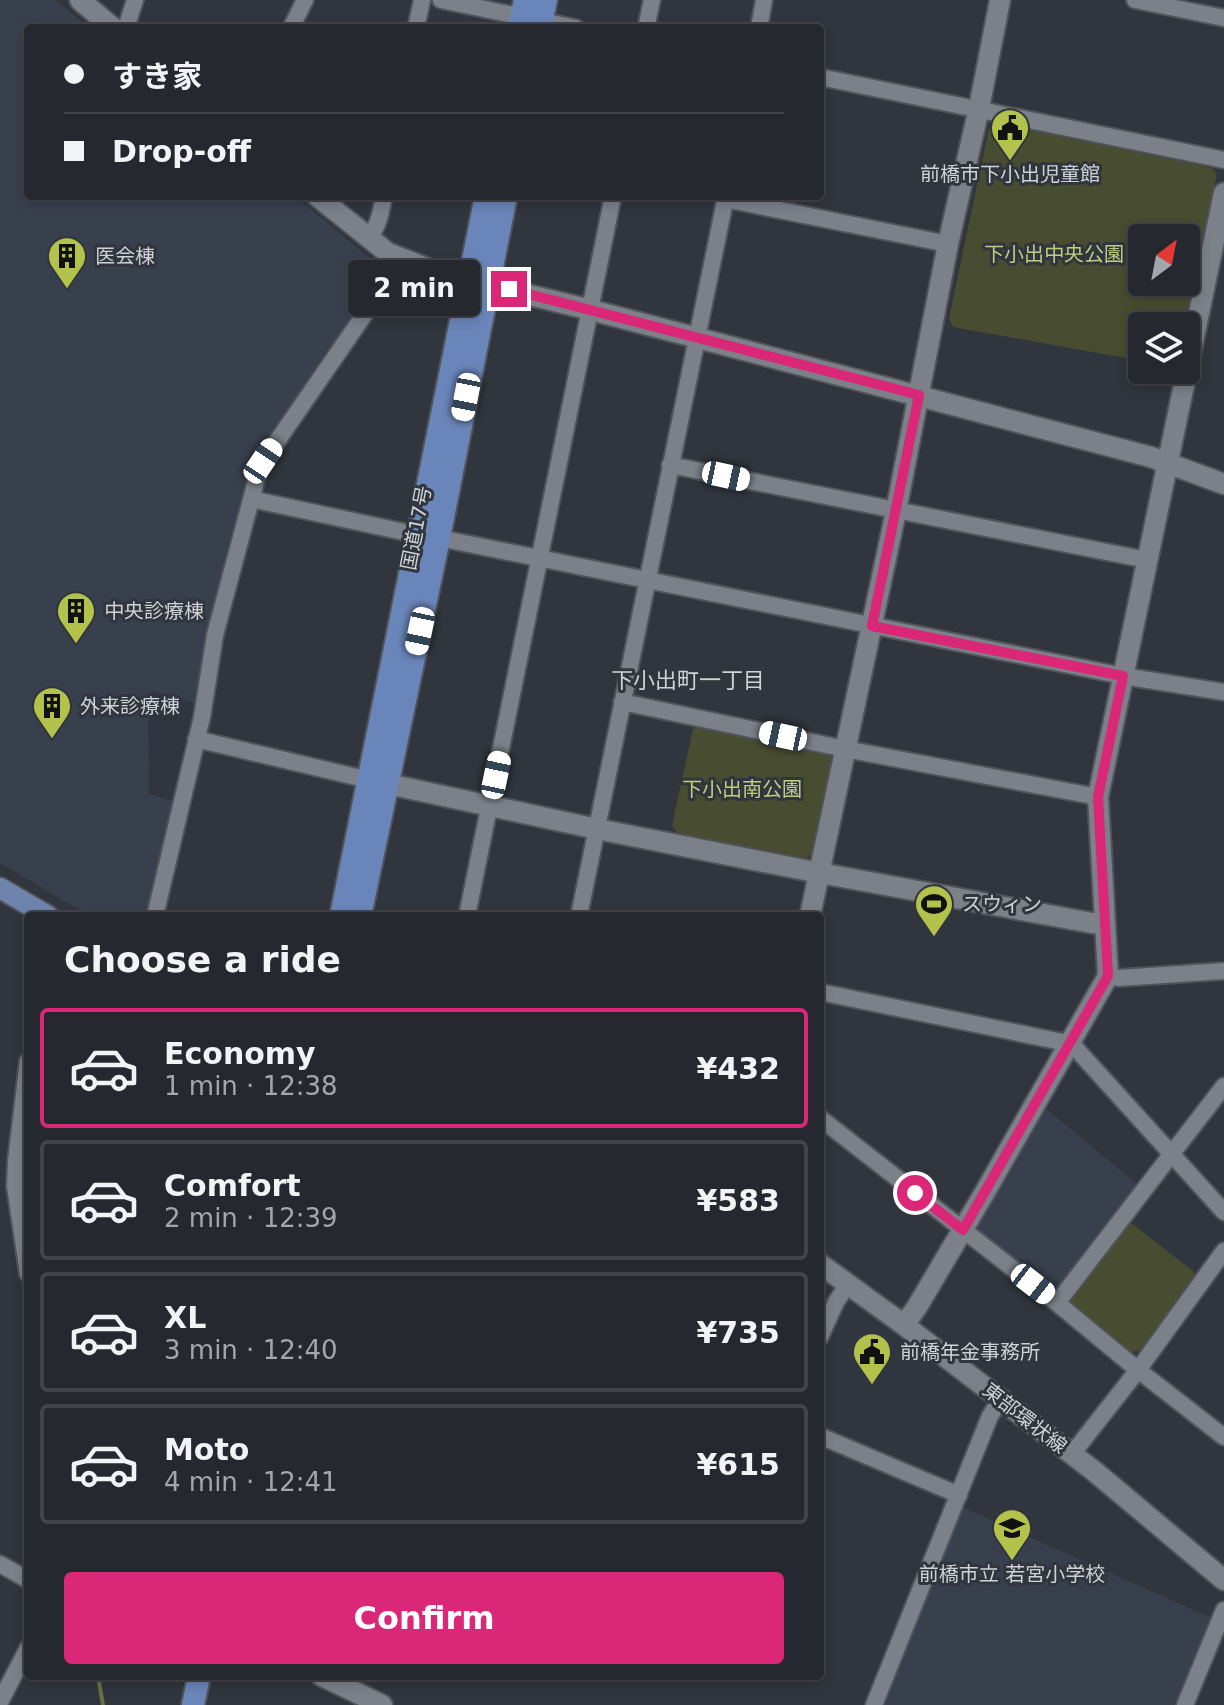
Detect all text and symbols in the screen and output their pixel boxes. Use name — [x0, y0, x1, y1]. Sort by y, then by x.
text: すき家 — [112, 59, 202, 94]
public building icon: 前橋市下小出児童館 — [989, 107, 1031, 162]
text: Drop-off — [112, 134, 251, 169]
place label: 前橋市下小出児童館 — [920, 162, 1100, 186]
north arrow — [1128, 224, 1200, 296]
map controls — [1128, 224, 1200, 384]
building icon: 医会棟 — [46, 235, 88, 290]
park label: 下小出中央公園 — [984, 242, 1124, 266]
place label: 医会棟 — [95, 244, 155, 268]
callout: 2 min — [349, 261, 481, 317]
route end — [491, 271, 527, 307]
text: 2 min — [373, 273, 455, 303]
button: layers — [1128, 312, 1200, 384]
car — [450, 371, 482, 423]
car — [240, 434, 286, 488]
car — [700, 459, 752, 493]
street label: 国道17号 — [396, 484, 436, 572]
building icon: 中央診療棟 — [55, 590, 97, 645]
place label: 中央診療棟 — [104, 599, 204, 623]
car — [403, 605, 437, 657]
district label: 下小出町一丁目 — [611, 668, 765, 693]
building icon: 外来診療棟 — [31, 685, 73, 740]
place label: 外来診療棟 — [80, 694, 180, 718]
car — [757, 719, 809, 753]
car — [479, 749, 513, 801]
park label: 下小出南公園 — [682, 777, 802, 801]
sports icon: スウィン — [913, 883, 955, 938]
place label: スウィン — [962, 892, 1042, 916]
text: Choose a ride — [64, 939, 341, 980]
icon: car — [68, 1032, 140, 1104]
text: Economy — [164, 1036, 316, 1071]
text: ¥432 — [697, 1051, 780, 1086]
text: 1 min · 12:38 — [164, 1071, 338, 1101]
icon: car — [68, 1164, 140, 1236]
text: Comfort — [164, 1168, 301, 1203]
route start — [897, 1175, 933, 1211]
text: ¥583 — [697, 1183, 780, 1218]
text: 2 min · 12:39 — [164, 1203, 338, 1233]
car — [1007, 1260, 1059, 1308]
icon: car — [68, 1296, 140, 1368]
text: XL — [164, 1300, 206, 1335]
text: ¥735 — [697, 1315, 780, 1350]
public building icon: 前橋年金事務所 — [851, 1331, 893, 1386]
text: 3 min · 12:40 — [164, 1335, 338, 1365]
place label: 前橋年金事務所 — [900, 1340, 1040, 1364]
street label: 東部環状線 — [978, 1378, 1072, 1458]
icon: car — [68, 1428, 140, 1500]
text: Moto — [164, 1432, 249, 1467]
text: ¥615 — [697, 1447, 780, 1482]
text: 4 min · 12:41 — [164, 1467, 338, 1497]
school or university icon: 前橋市立 若宮小学校 — [991, 1507, 1033, 1562]
place label: 前橋市立 若宮小学校 — [919, 1562, 1105, 1586]
button: Confirm — [64, 1572, 784, 1664]

